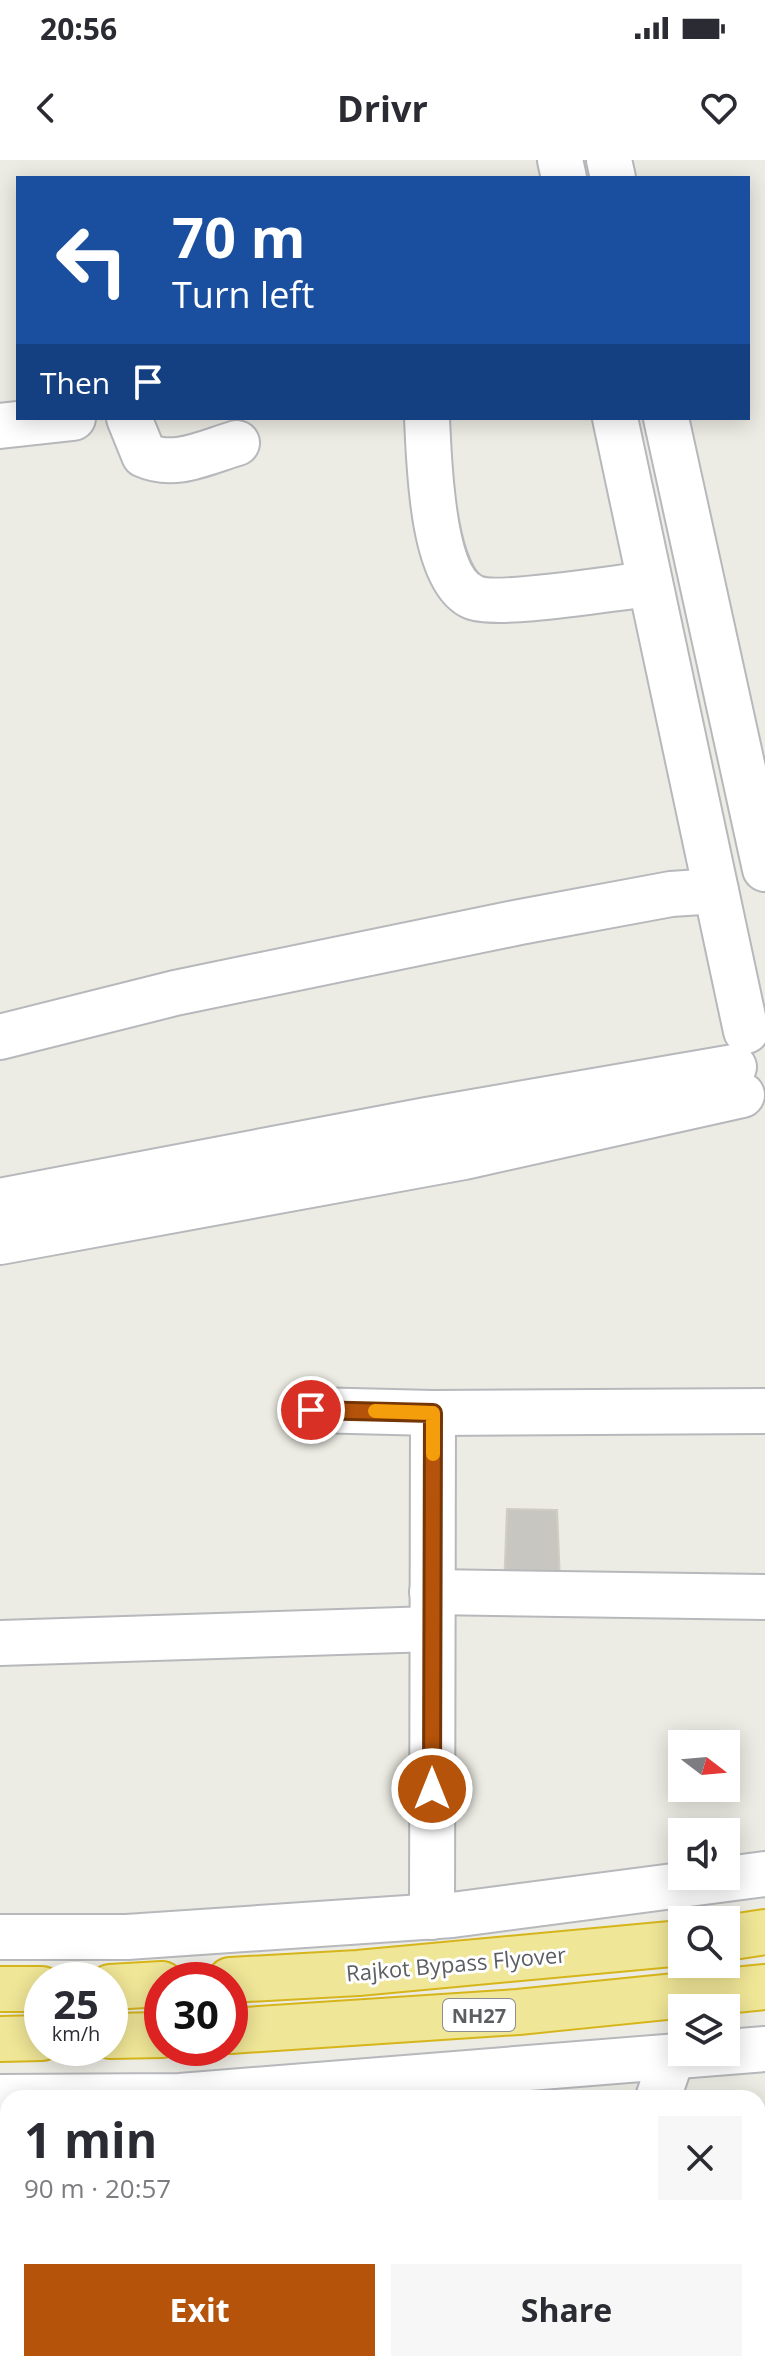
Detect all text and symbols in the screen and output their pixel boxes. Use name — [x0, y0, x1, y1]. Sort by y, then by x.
text: 20:56 — [40, 8, 117, 49]
text: Drivr — [337, 84, 428, 133]
icon: back — [24, 86, 68, 130]
icon: heart — [697, 86, 741, 130]
text: 70 m — [172, 198, 306, 274]
icon: left — [40, 208, 144, 312]
text: Turn left — [172, 270, 314, 319]
icon: arrive — [126, 360, 170, 404]
text: Then — [40, 362, 110, 403]
pin — [277, 1376, 345, 1444]
icon: arrive — [289, 1388, 333, 1432]
north arrow — [668, 1730, 740, 1802]
map controls — [668, 1730, 740, 2066]
position arrow — [390, 1747, 474, 1831]
button: sound — [668, 1818, 740, 1890]
button: search — [668, 1906, 740, 1978]
street label: Rajkot Bypass Flyover — [345, 1938, 567, 1988]
speed limit sign: 30 — [144, 1962, 248, 2066]
text: 25 — [53, 1976, 99, 2031]
button: layers — [668, 1994, 740, 2066]
road number: NH27 — [443, 1999, 515, 2031]
text: km/h — [52, 2020, 100, 2047]
text: 1 min — [24, 2107, 157, 2172]
button: close — [658, 2116, 742, 2200]
text: 90 m · 20:57 — [24, 2170, 171, 2206]
button: Exit — [24, 2264, 375, 2356]
button: Share — [391, 2264, 742, 2356]

